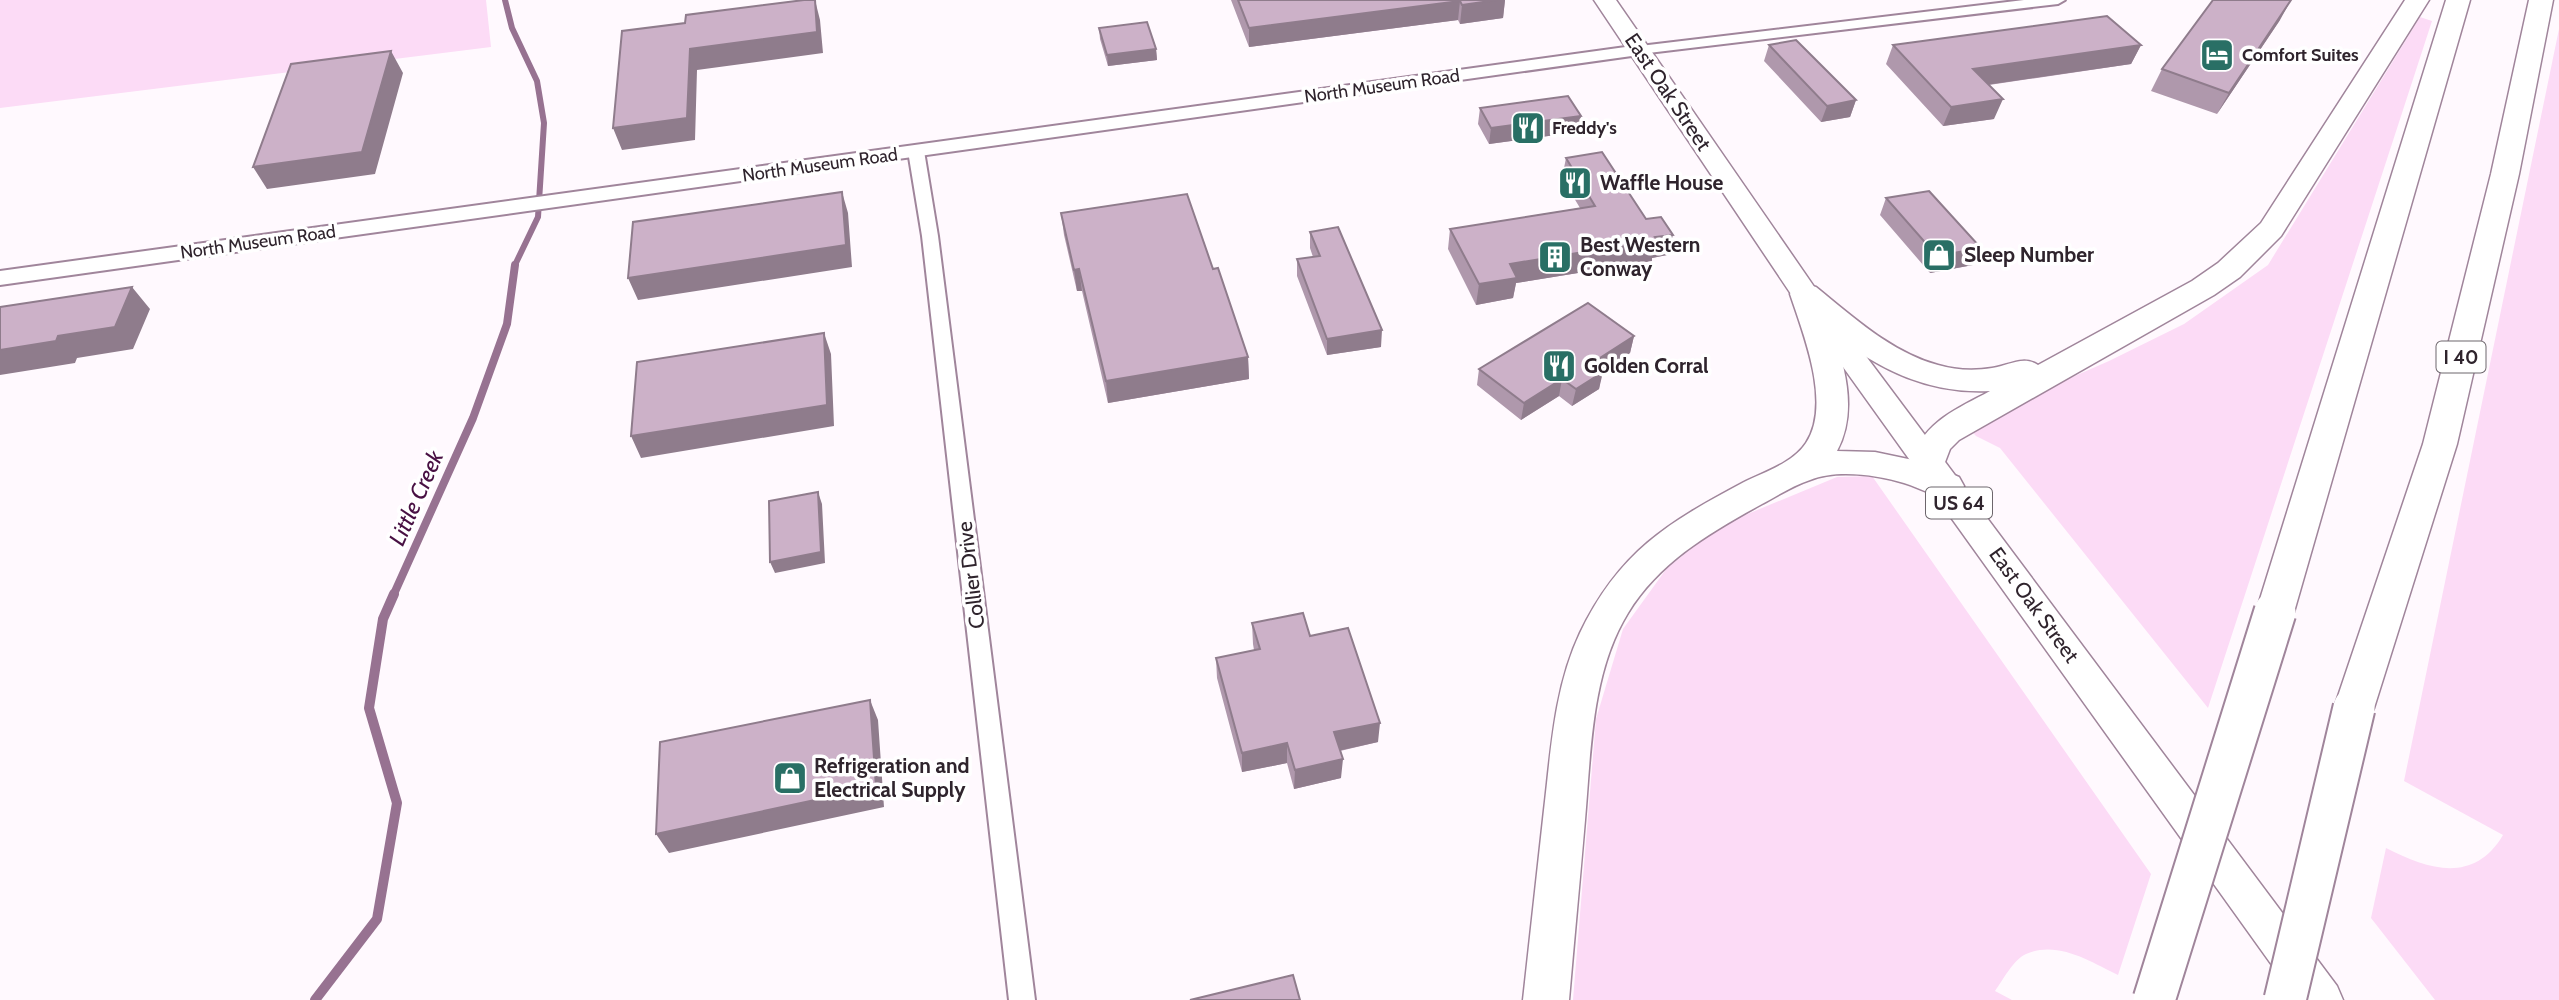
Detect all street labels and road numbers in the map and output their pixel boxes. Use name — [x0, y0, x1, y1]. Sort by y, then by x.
street label: East Oak Street — [1620, 28, 1717, 155]
street label: North Museum Road — [1303, 64, 1461, 108]
street label: North Museum Road — [741, 143, 899, 187]
street label: North Museum Road — [179, 220, 337, 264]
road number: I 40 — [2436, 342, 2486, 372]
road number: US 64 — [1926, 488, 1992, 518]
street label: Collier Drive — [952, 520, 989, 630]
street label: East Oak Street — [1984, 542, 2085, 667]

